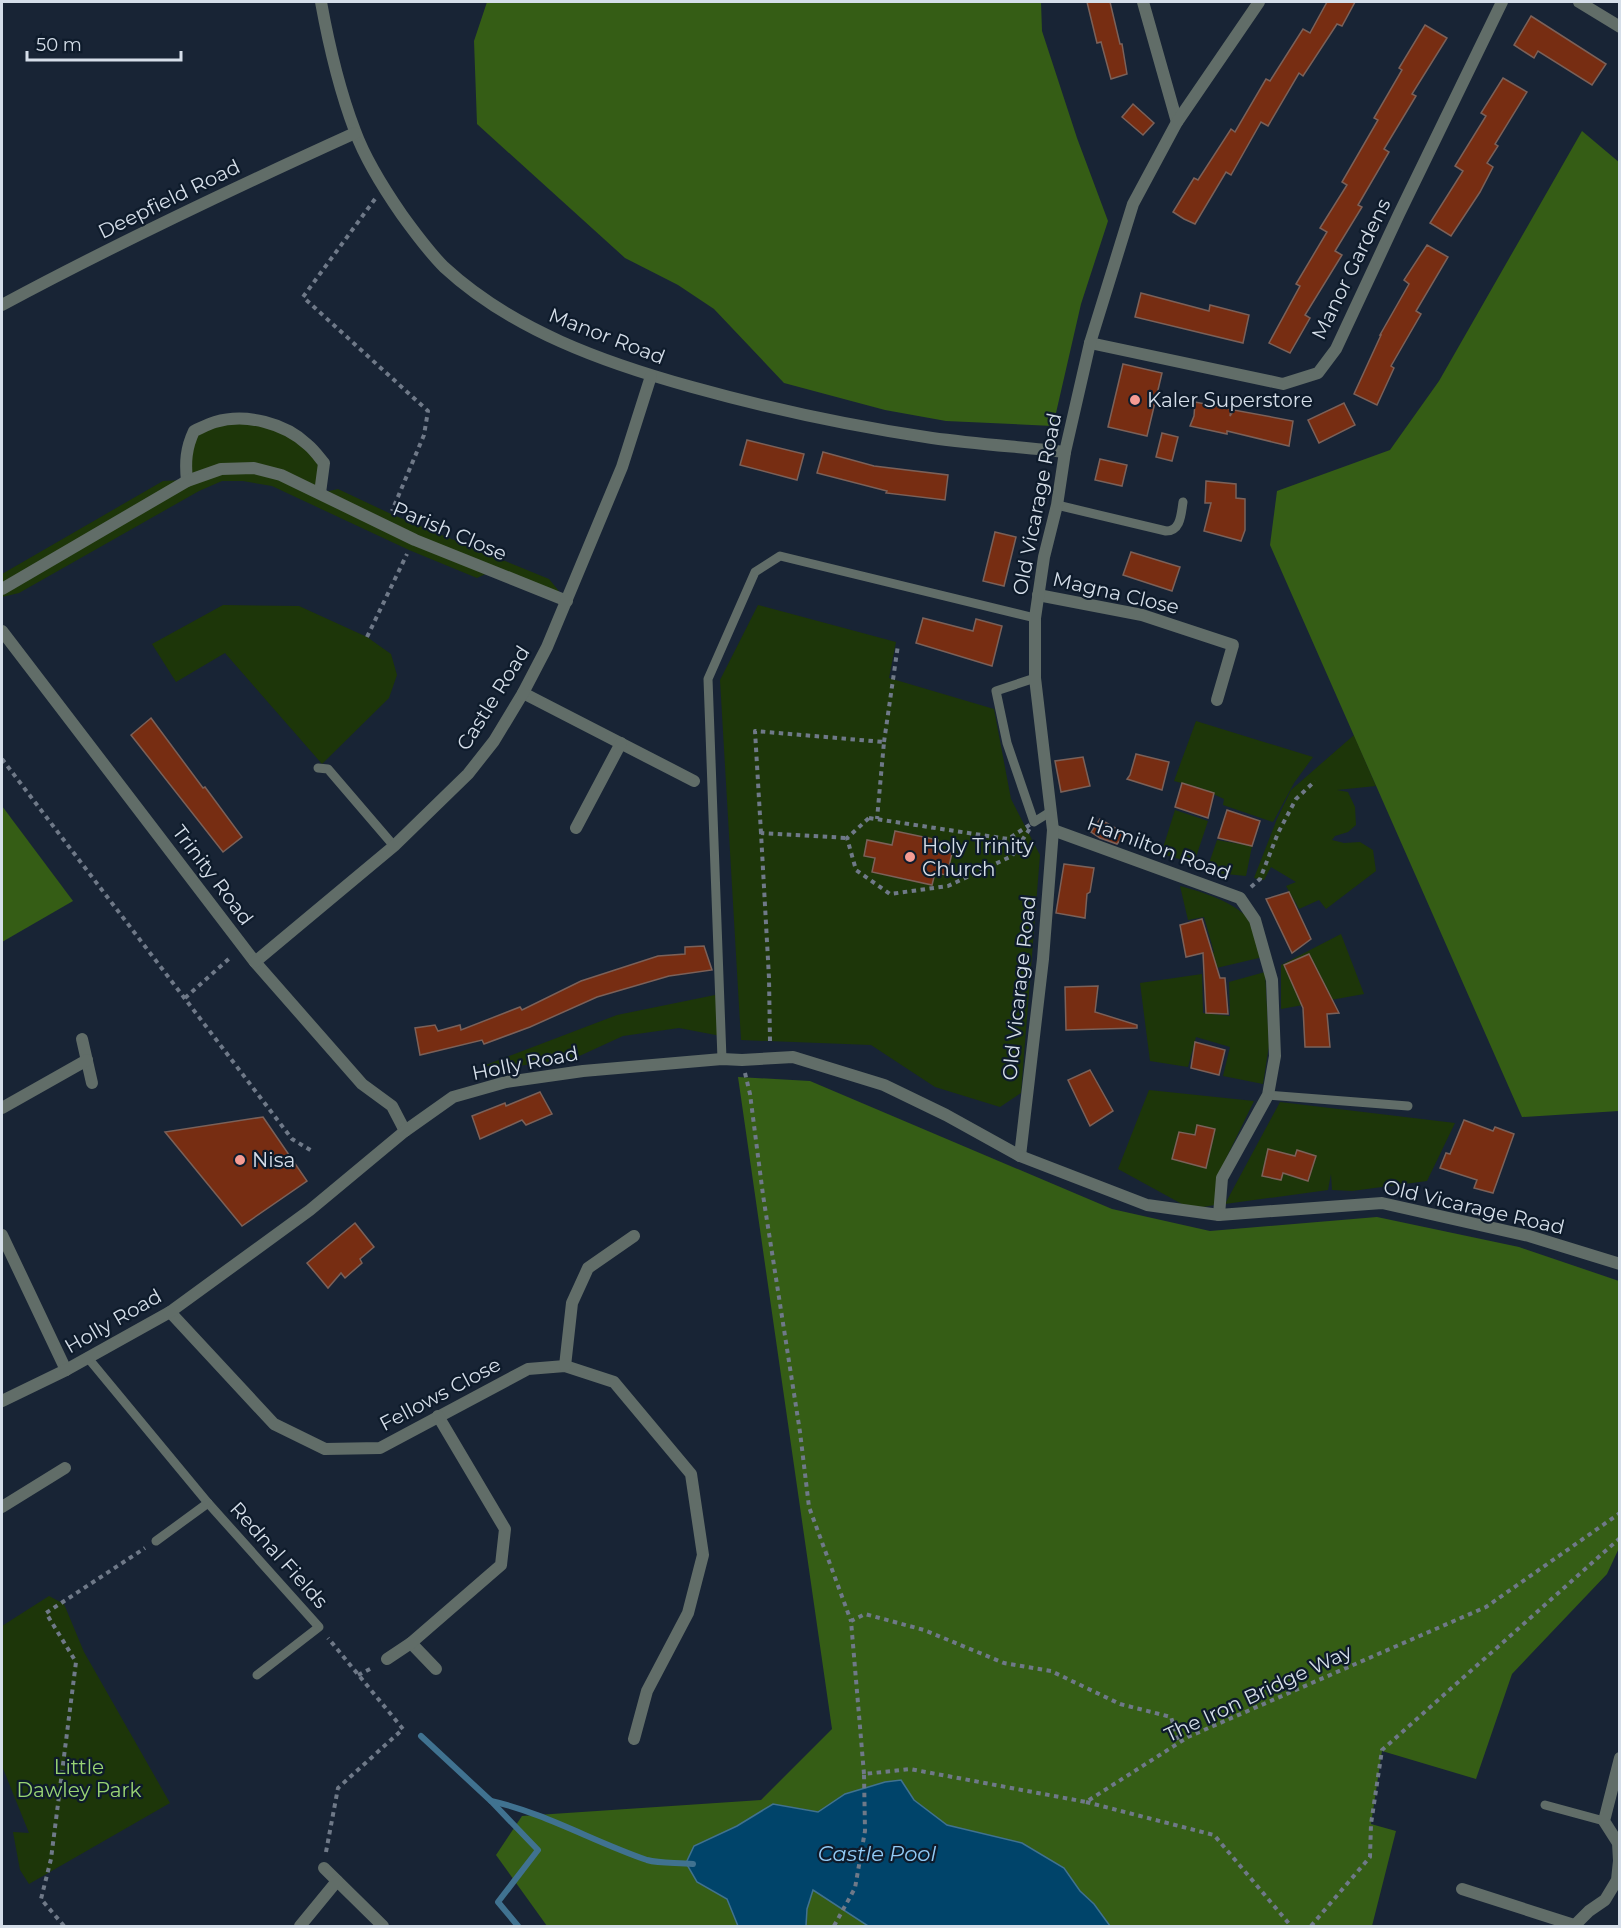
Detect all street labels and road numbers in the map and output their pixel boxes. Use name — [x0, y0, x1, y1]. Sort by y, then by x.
street label: Deepfield Road — [94, 154, 244, 244]
street label: Manor Gardens — [1306, 194, 1396, 344]
street label: Manor Road — [546, 303, 668, 369]
street label: Old Vicarage Road — [1008, 411, 1066, 597]
street label: Parish Close — [389, 496, 511, 566]
street label: Magna Close — [1050, 567, 1182, 619]
street label: Castle Road — [451, 641, 535, 755]
street label: Hamilton Road — [1084, 811, 1234, 885]
street label: Trinity Road — [168, 820, 258, 930]
street label: Old Vicarage Road — [997, 895, 1041, 1081]
street label: Holly Road — [470, 1041, 580, 1085]
street label: Old Vicarage Road — [1381, 1174, 1567, 1240]
street label: Holly Road — [60, 1284, 166, 1358]
street label: Fellows Close — [375, 1352, 505, 1436]
street label: Rednal Fields — [225, 1497, 333, 1613]
street label: The Iron Bridge Way — [1161, 1639, 1356, 1747]

